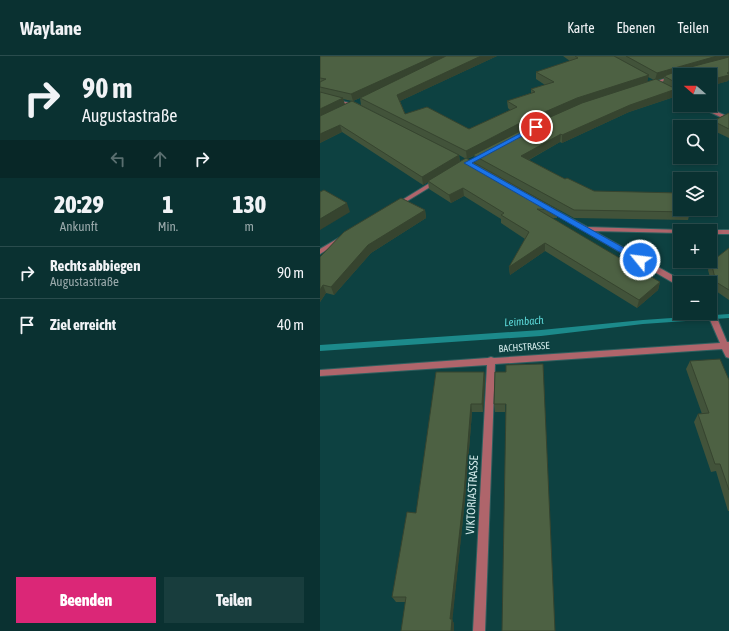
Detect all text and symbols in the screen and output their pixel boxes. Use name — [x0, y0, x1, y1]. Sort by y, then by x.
text: Waylane — [20, 17, 82, 39]
text: Karte — [567, 20, 594, 36]
text: Ebenen — [616, 20, 655, 36]
text: Teilen — [677, 20, 709, 36]
north arrow — [673, 68, 717, 112]
map controls — [673, 68, 717, 320]
icon: right — [16, 72, 68, 124]
text: 90 m — [82, 72, 132, 104]
text: Augustastraße — [82, 105, 177, 126]
pin — [519, 110, 553, 144]
icon: arrive — [525, 116, 547, 138]
button: search — [673, 120, 717, 164]
icon: left — [107, 148, 129, 170]
icon: ahead — [149, 148, 171, 170]
icon: right — [191, 148, 213, 170]
button: layers — [673, 172, 717, 216]
text: 20:29 — [54, 191, 104, 218]
text: 1 — [162, 191, 174, 218]
text: 130 — [232, 191, 266, 218]
text: Ankunft — [60, 219, 98, 234]
text: Min. — [158, 219, 178, 234]
text: m — [244, 219, 254, 234]
button: + — [673, 224, 717, 268]
position arrow — [619, 239, 661, 281]
text: Rechts abbiegen — [50, 257, 140, 274]
icon: right — [16, 262, 38, 284]
text: 90 m — [277, 264, 304, 281]
text: Augustastraße — [50, 274, 119, 289]
button: − — [673, 276, 717, 320]
icon: arrive — [16, 314, 38, 336]
water label: Leimbach — [504, 314, 545, 328]
text: Ziel erreicht — [50, 316, 116, 333]
text: 40 m — [277, 316, 304, 333]
street label: BACHSTRASSE — [498, 340, 551, 354]
street label: VIKTORIASTRASSE — [463, 455, 481, 535]
button: Beenden — [16, 577, 156, 623]
button: Teilen — [164, 577, 304, 623]

